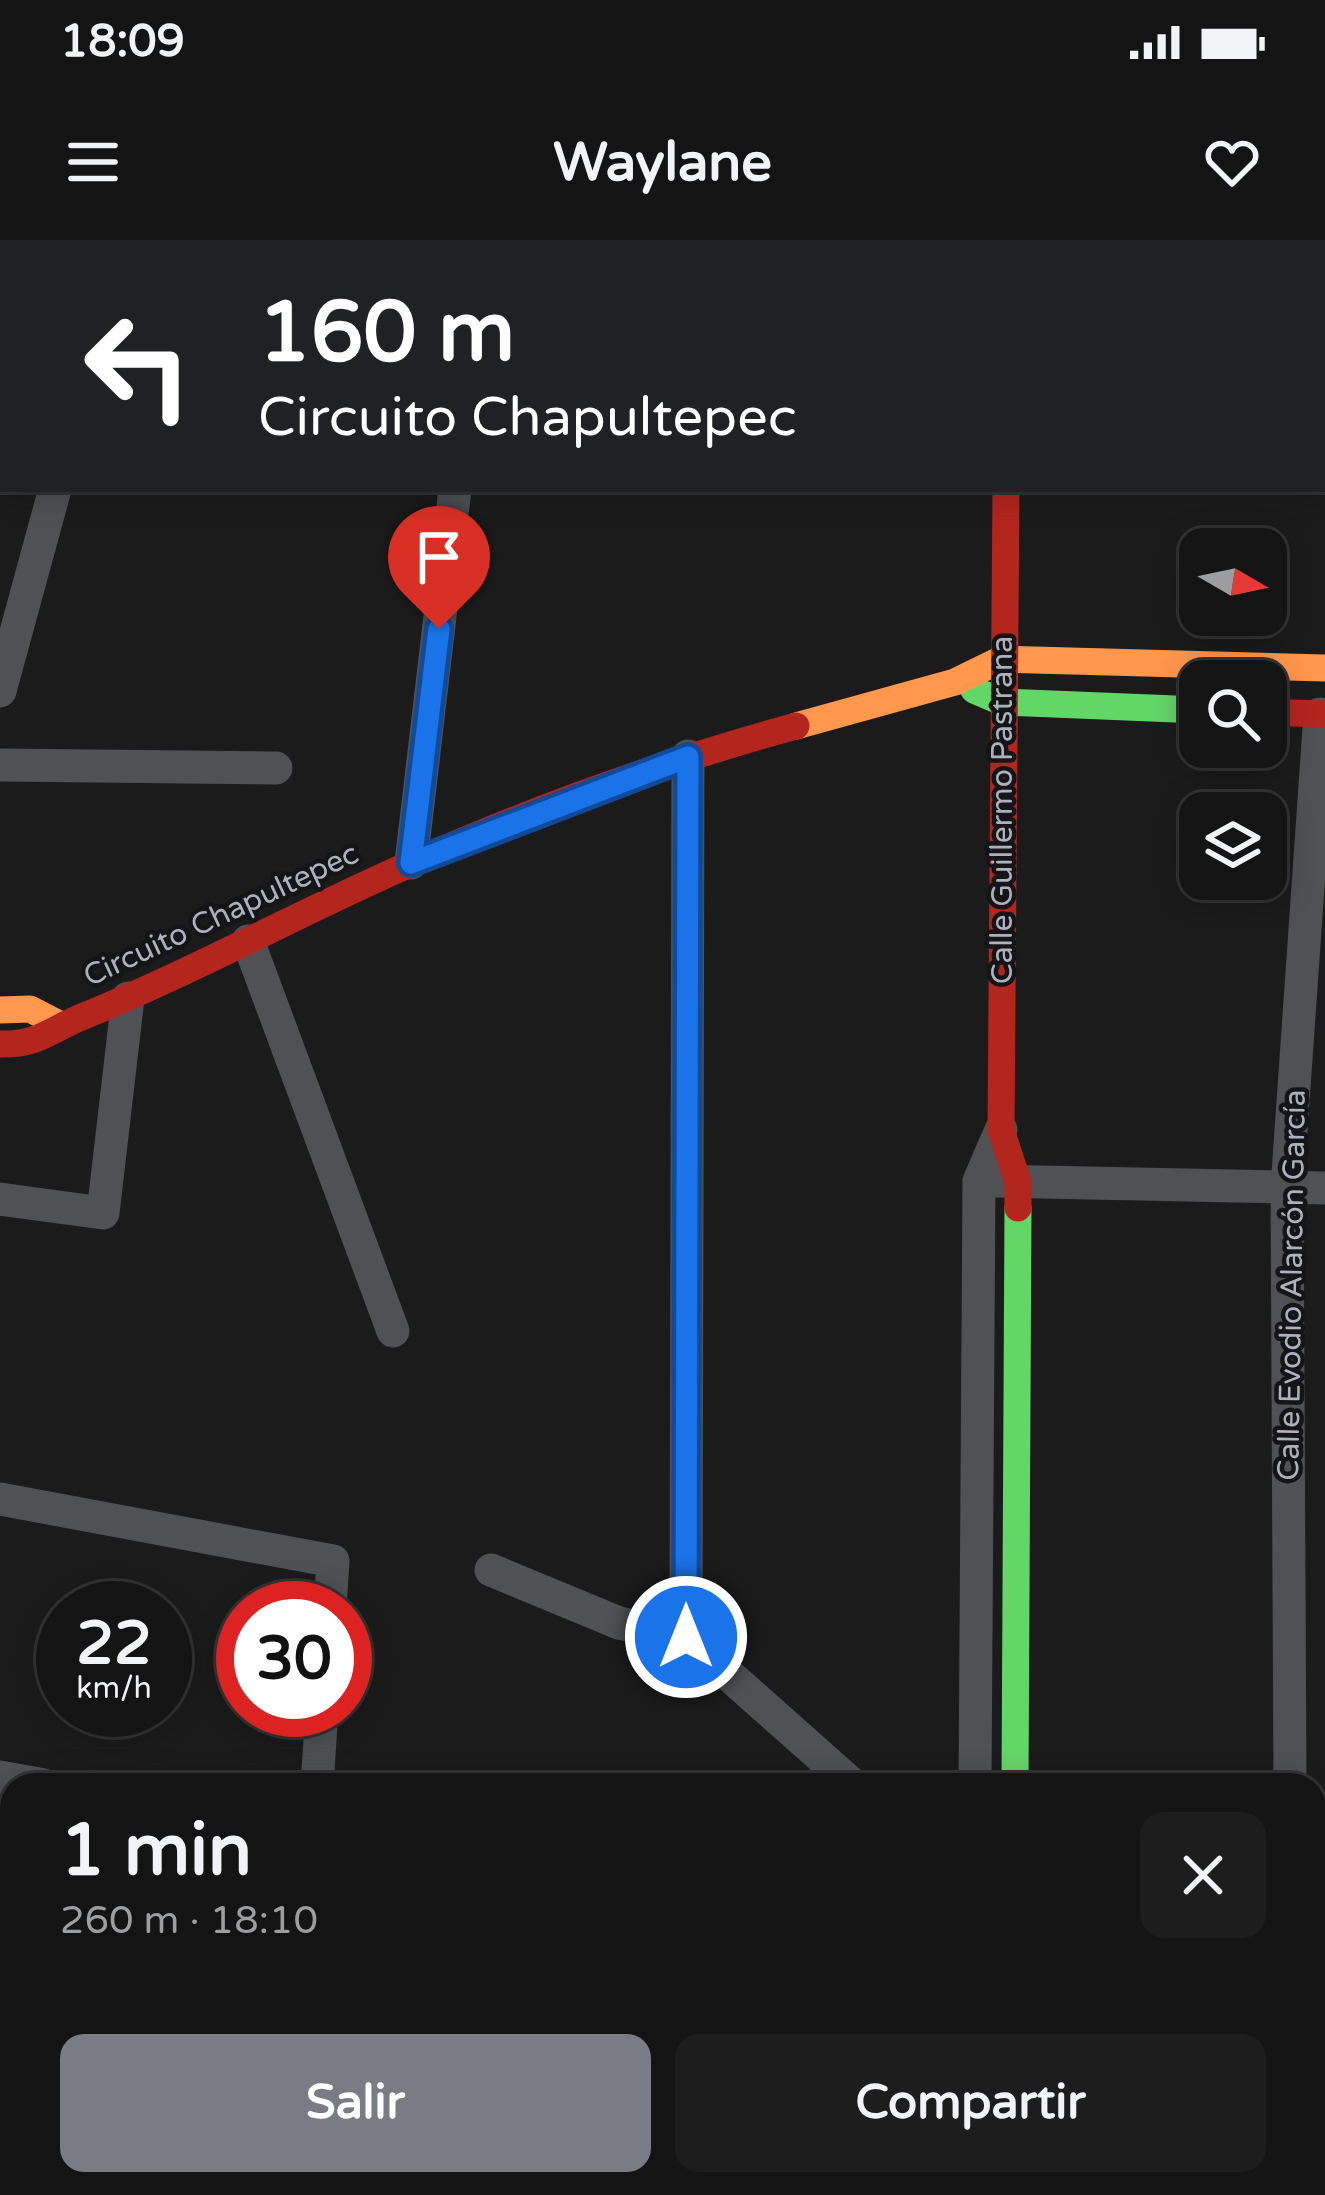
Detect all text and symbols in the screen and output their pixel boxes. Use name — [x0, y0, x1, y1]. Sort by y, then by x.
text: 18:09 — [60, 15, 185, 69]
icon: menu — [60, 129, 126, 195]
icon: heart — [1199, 129, 1265, 195]
text: Waylane — [553, 130, 772, 195]
text: 160 m — [258, 283, 515, 384]
icon: left — [60, 288, 216, 444]
text: Circuito Chapultepec — [258, 385, 797, 450]
pin — [388, 506, 490, 629]
icon: arrive — [406, 524, 472, 590]
north arrow — [1179, 528, 1287, 636]
map controls — [1179, 528, 1287, 900]
street label: Calle Guillermo Pastrana — [984, 636, 1021, 984]
button: search — [1179, 660, 1287, 768]
button: layers — [1179, 792, 1287, 900]
street label: Circuito Chapultepec — [78, 835, 364, 995]
street label: Calle Evodio Alarcón García — [1270, 1089, 1314, 1481]
position arrow — [623, 1574, 749, 1700]
speed limit sign: 30 — [216, 1581, 372, 1737]
text: 22 — [76, 1608, 152, 1680]
text: km/h — [76, 1670, 152, 1707]
text: 1 min — [60, 1808, 252, 1895]
button: close — [1140, 1812, 1266, 1938]
text: 260 m · 18:10 — [60, 1897, 318, 1944]
button: Salir — [60, 2034, 651, 2172]
button: Compartir — [675, 2034, 1266, 2172]

